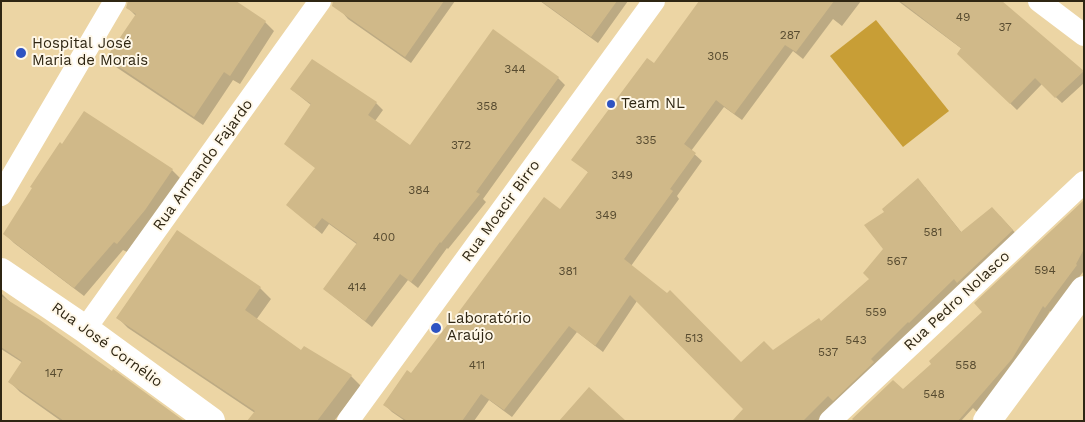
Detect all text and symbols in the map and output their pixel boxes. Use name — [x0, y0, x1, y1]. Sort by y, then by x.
house number: 49 — [956, 10, 970, 24]
house number: 37 — [998, 20, 1012, 34]
house number: 287 — [780, 28, 800, 42]
place label: Hospital José Maria de Morais — [32, 35, 148, 70]
marker: Hospital José Maria de Morais — [14, 46, 28, 60]
house number: 305 — [707, 49, 729, 63]
house number: 344 — [504, 62, 526, 76]
place label: Team NL — [621, 95, 685, 113]
street label: Rua Armando Fajardo — [149, 96, 257, 234]
marker: Team NL — [605, 98, 617, 110]
house number: 358 — [476, 99, 498, 113]
house number: 335 — [636, 133, 656, 147]
house number: 372 — [451, 138, 471, 152]
street label: Rua Moacir Birro — [458, 157, 544, 265]
house number: 349 — [611, 168, 633, 182]
house number: 384 — [408, 183, 430, 197]
house number: 349 — [595, 208, 617, 222]
house number: 581 — [923, 225, 943, 239]
house number: 400 — [373, 230, 395, 244]
street label: Rua Pedro Nolasco — [900, 247, 1014, 355]
house number: 567 — [887, 254, 907, 268]
house number: 594 — [1034, 263, 1056, 277]
house number: 381 — [558, 264, 578, 278]
house number: 414 — [347, 280, 367, 294]
street label: Rua José Cornélio — [48, 299, 166, 391]
house number: 559 — [865, 305, 887, 319]
place label: Laboratório Araújo — [447, 310, 531, 345]
marker: Laboratório Araújo — [429, 321, 443, 335]
house number: 513 — [685, 331, 703, 345]
house number: 543 — [845, 333, 867, 347]
house number: 537 — [818, 345, 838, 359]
house number: 411 — [469, 358, 485, 372]
house number: 558 — [955, 358, 977, 372]
house number: 147 — [45, 366, 63, 380]
house number: 548 — [923, 387, 945, 401]

